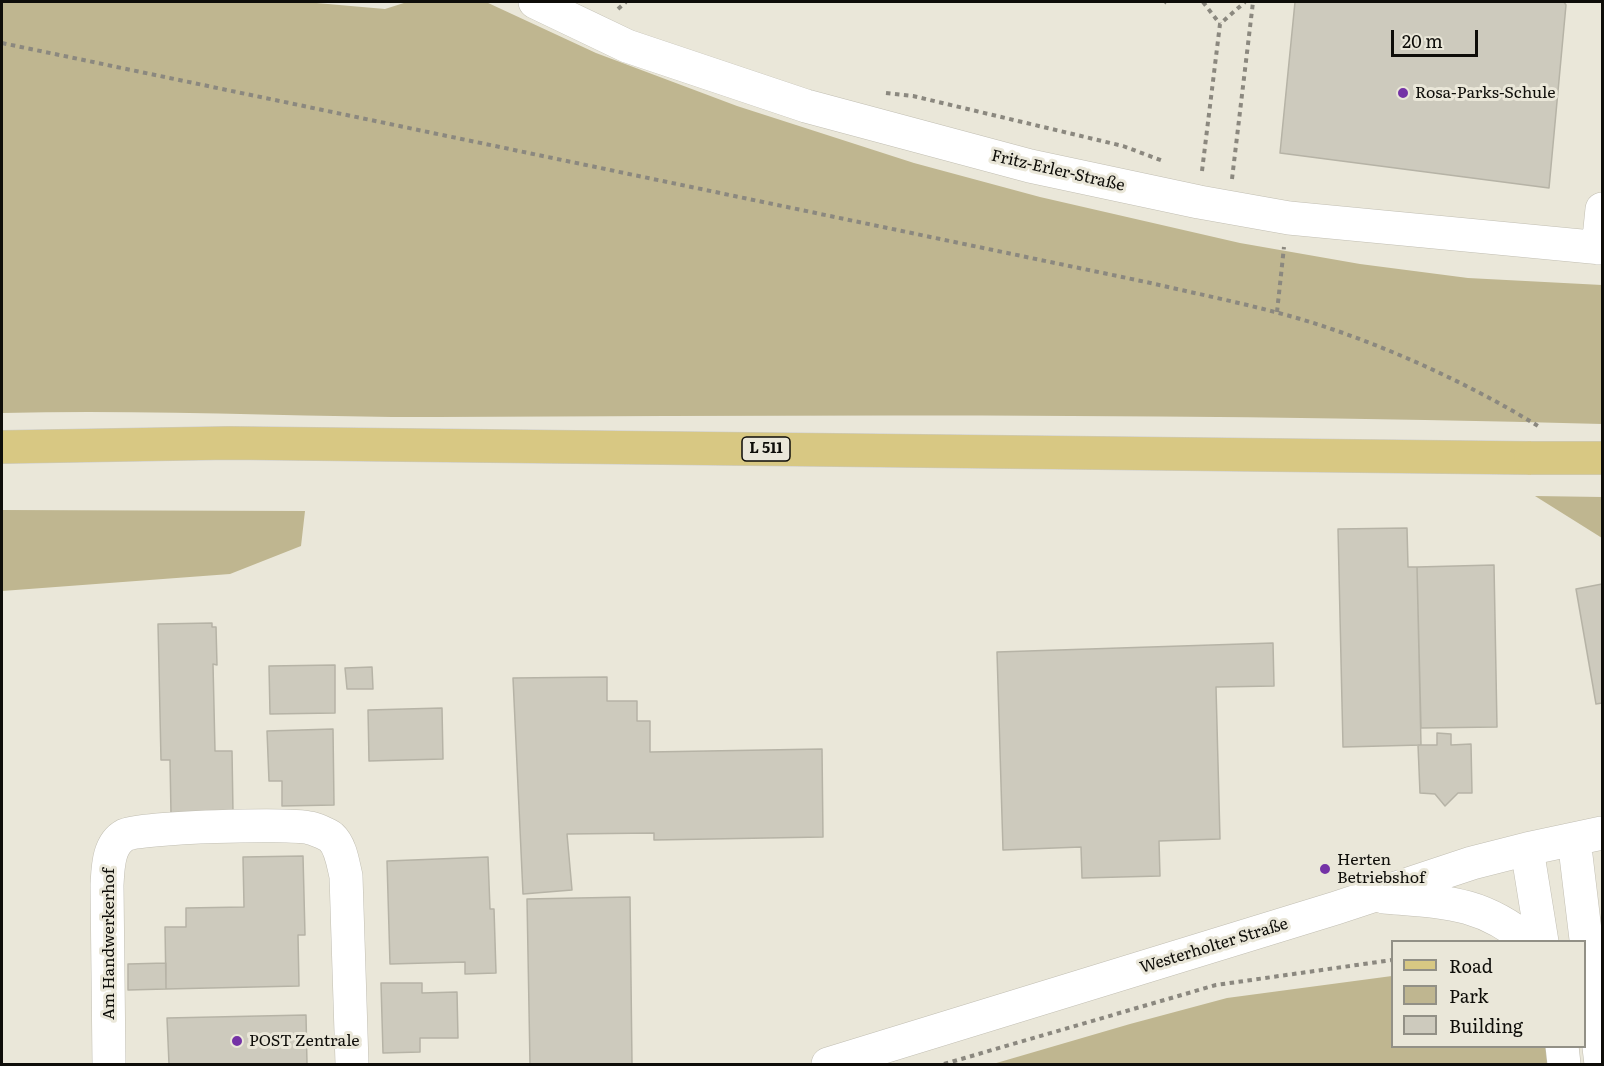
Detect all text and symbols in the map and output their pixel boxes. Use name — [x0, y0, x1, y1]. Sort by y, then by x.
scale bar — [1394, 18, 1481, 56]
text: 20 m — [1402, 27, 1443, 54]
place label: Rosa-Parks-Schule — [1415, 83, 1556, 103]
marker: Rosa-Parks-Schule — [1396, 86, 1410, 100]
street label: Fritz-Erler-Straße — [989, 146, 1127, 196]
road number: L 511 — [742, 437, 790, 461]
place label: Herten Betriebshof — [1337, 850, 1425, 888]
marker: Herten Betriebshof — [1318, 862, 1332, 876]
street label: Am Handwerkerhof — [99, 868, 119, 1020]
street label: Westerholter Straße — [1138, 914, 1290, 978]
legend — [1391, 940, 1586, 1048]
text: Road — [1449, 952, 1493, 979]
text: Park — [1449, 982, 1488, 1009]
text: Building — [1449, 1012, 1523, 1039]
place label: POST Zentrale — [249, 1031, 360, 1051]
marker: POST Zentrale — [230, 1034, 244, 1048]

